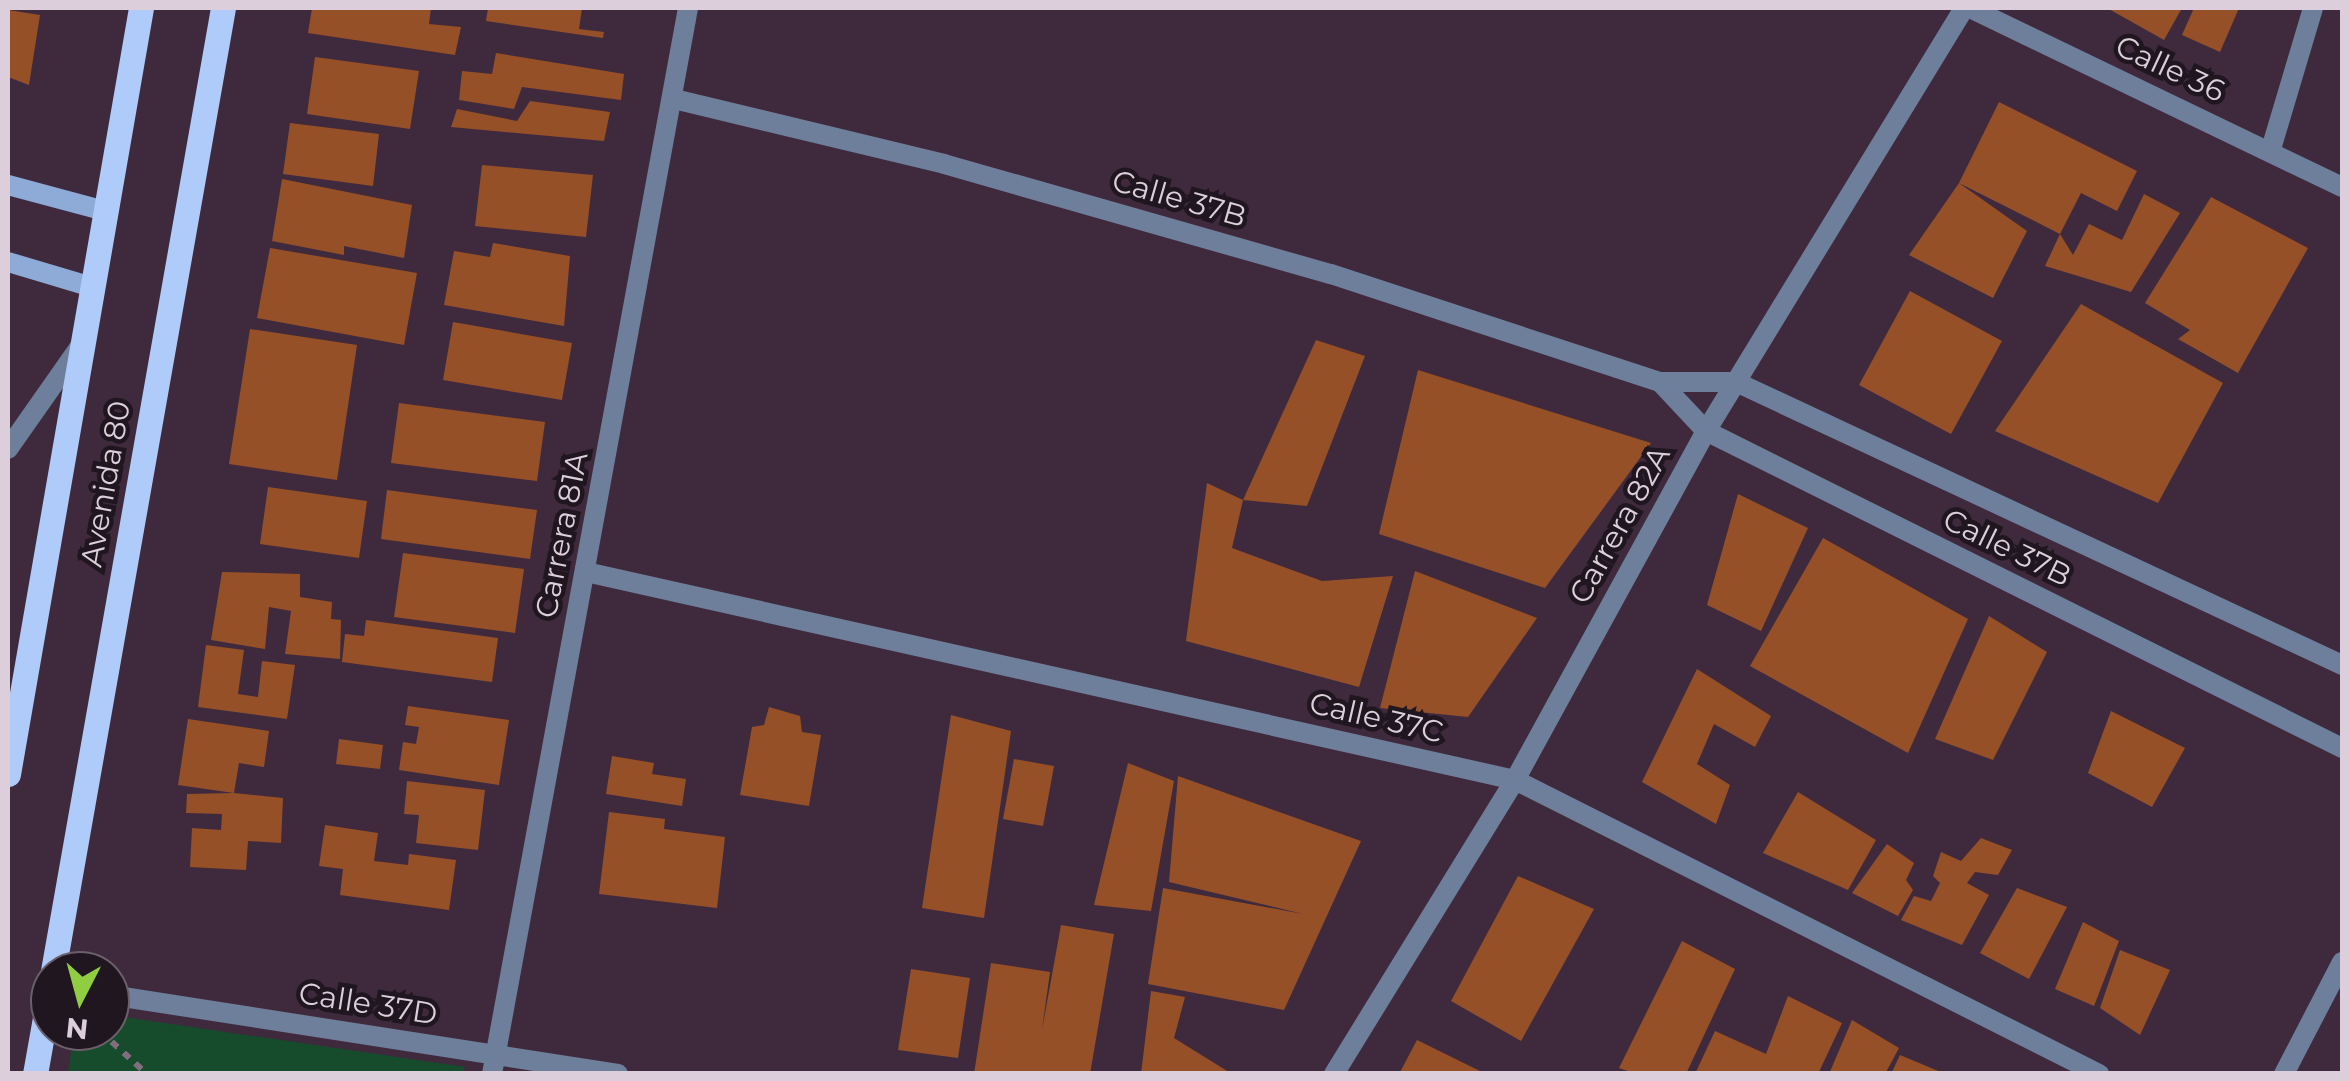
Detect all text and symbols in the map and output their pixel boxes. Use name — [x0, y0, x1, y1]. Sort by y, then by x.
street label: Calle 36 — [2110, 28, 2230, 110]
street label: Calle 37B — [1108, 163, 1250, 235]
street label: Avenida 80 — [74, 398, 138, 570]
street label: Carrera 82A — [1562, 440, 1678, 610]
street label: Carrera 81A — [528, 449, 596, 621]
street label: Calle 37B — [1937, 502, 2077, 594]
street label: Calle 37C — [1306, 685, 1446, 751]
north arrow — [30, 951, 130, 1051]
street label: Calle 37D — [296, 975, 440, 1033]
text: N — [64, 1011, 90, 1047]

